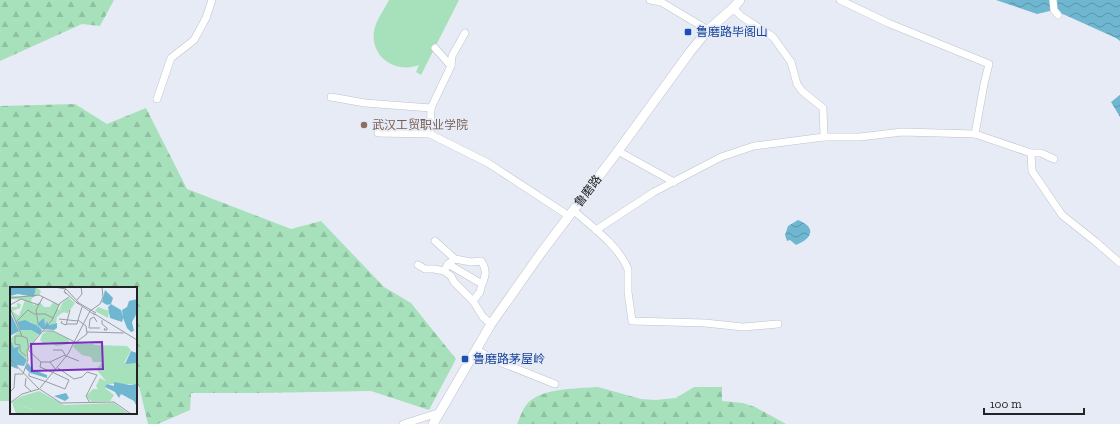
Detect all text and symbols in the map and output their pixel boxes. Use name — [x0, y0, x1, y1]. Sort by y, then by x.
place label: 鲁磨路毕阁山 — [696, 25, 768, 39]
marker: 鲁磨路毕阁山 — [683, 27, 693, 37]
place label: 武汉工贸职业学院 — [372, 118, 468, 132]
marker: 武汉工贸职业学院 — [359, 120, 369, 130]
street label: 鲁磨路 — [572, 172, 604, 210]
inset map — [10, 287, 137, 414]
place label: 鲁磨路茅屋岭 — [473, 352, 545, 366]
marker: 鲁磨路茅屋岭 — [460, 354, 470, 364]
scale bar — [984, 390, 1084, 416]
text: 100 m — [990, 397, 1022, 411]

